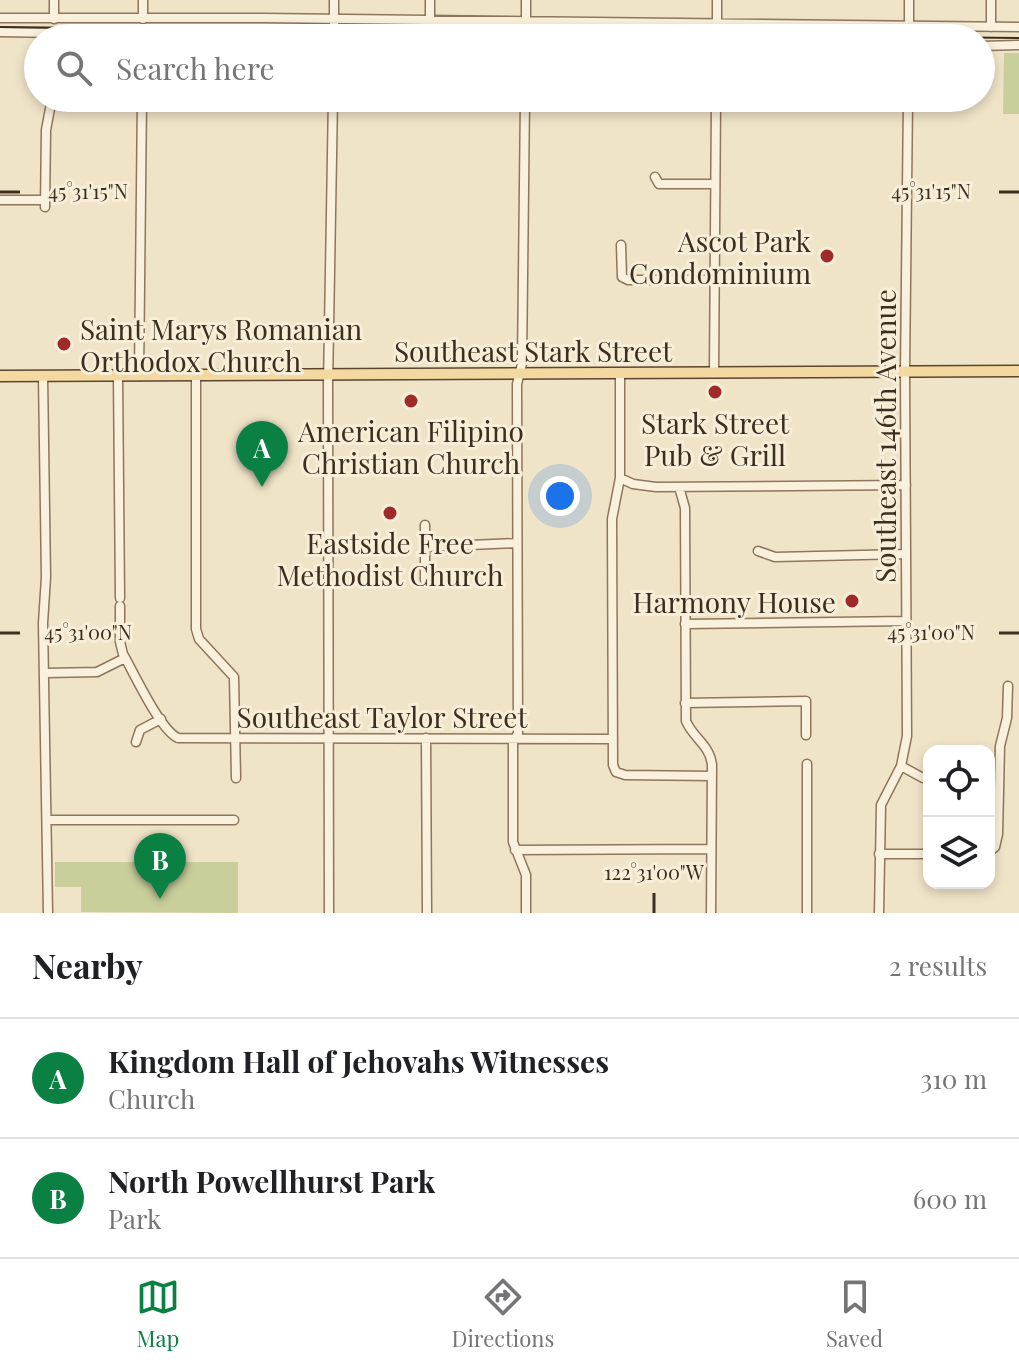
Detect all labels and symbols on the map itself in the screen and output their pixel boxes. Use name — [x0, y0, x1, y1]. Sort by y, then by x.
text: 45°31'15"N — [48, 177, 128, 204]
text: 45°31'15"N — [891, 177, 971, 204]
place label: Ascot Park Condominium — [629, 222, 812, 291]
marker: Ascot Park Condominium — [818, 247, 836, 265]
street label: Southeast 146th Avenue — [866, 289, 903, 583]
place label: Saint Marys Romanian Orthodox Church — [80, 310, 363, 379]
street label: Southeast Stark Street — [394, 332, 673, 369]
marker: Saint Marys Romanian Orthodox Church — [55, 335, 73, 353]
marker: Stark Street Pub & Grill — [706, 383, 724, 401]
marker: American Filipino Christian Church — [402, 392, 420, 410]
place label: Stark Street Pub & Grill — [641, 404, 790, 473]
place label: American Filipino Christian Church — [297, 412, 524, 481]
pin: A — [236, 421, 288, 487]
your location — [540, 476, 580, 516]
marker: Eastside Free Methodist Church — [381, 504, 399, 522]
place label: Eastside Free Methodist Church — [276, 524, 504, 593]
place label: Harmony House — [633, 583, 836, 620]
marker: Harmony House — [843, 592, 861, 610]
text: 45°31'00"N — [44, 618, 132, 645]
text: 45°31'00"N — [887, 618, 975, 645]
street label: Southeast Taylor Street — [237, 698, 528, 735]
pin: B — [134, 833, 186, 899]
text: 122°31'00"W — [604, 858, 705, 885]

